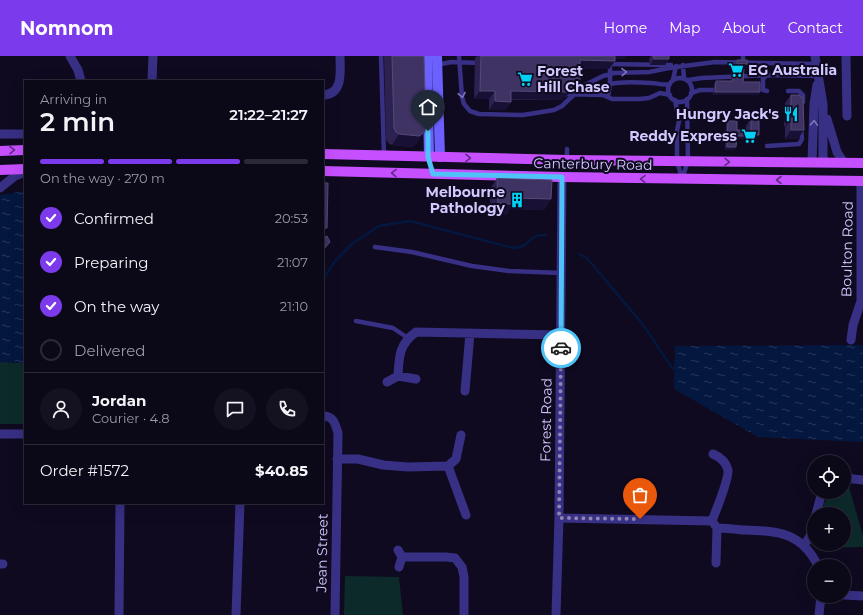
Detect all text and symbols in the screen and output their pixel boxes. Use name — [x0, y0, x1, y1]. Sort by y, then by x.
text: Nomnom — [20, 17, 113, 40]
text: Home — [604, 19, 647, 37]
text: Map — [669, 19, 700, 37]
text: About — [722, 19, 766, 37]
text: Contact — [788, 19, 843, 37]
supermarket icon: EG Australia — [727, 61, 745, 79]
place label: EG Australia — [748, 61, 837, 79]
place label: Forest Hill Chase — [537, 62, 610, 96]
one-way arrow — [621, 68, 627, 76]
supermarket icon: Forest Hill Chase — [516, 70, 534, 88]
pin — [411, 90, 445, 131]
text: Arriving in — [40, 91, 107, 107]
one-way arrow — [457, 92, 466, 98]
icon: home — [417, 96, 439, 118]
text: 21:22–21:27 — [229, 105, 308, 124]
place label: Hungry Jack's — [676, 105, 780, 123]
restaurant icon: Hungry Jack's — [782, 105, 800, 123]
text: 2 min — [40, 106, 115, 138]
one-way arrow — [809, 120, 818, 126]
place label: Reddy Express — [629, 127, 738, 145]
supermarket icon: Reddy Express — [740, 127, 758, 145]
one-way arrow — [9, 146, 16, 155]
one-way arrow — [465, 154, 471, 162]
street label: Canterbury Road — [533, 154, 653, 174]
one-way arrow — [724, 158, 730, 166]
one-way arrow — [391, 169, 397, 177]
text: On the way · 270 m — [40, 170, 165, 186]
one-way arrow — [640, 175, 646, 183]
one-way arrow — [776, 176, 782, 184]
place label: Melbourne Pathology — [426, 183, 506, 217]
building icon: Melbourne Pathology — [508, 191, 526, 209]
street label: Boulton Road — [837, 201, 857, 297]
icon: check — [40, 207, 62, 229]
text: Confirmed — [74, 209, 154, 228]
text: 20:53 — [275, 210, 308, 226]
icon: check — [40, 251, 62, 273]
text: Preparing — [74, 253, 149, 272]
text: 21:07 — [277, 254, 308, 270]
icon: check — [40, 295, 62, 317]
text: On the way — [74, 297, 159, 316]
text: 21:10 — [280, 298, 308, 314]
courier — [541, 328, 581, 368]
icon: car — [550, 337, 572, 359]
text: Delivered — [74, 341, 146, 360]
street label: Forest Road — [536, 378, 556, 462]
button: person — [40, 388, 82, 430]
button: chat — [214, 388, 256, 430]
button: phone — [266, 388, 308, 430]
text: Jordan — [92, 391, 146, 410]
text: Courier · 4.8 — [92, 410, 170, 426]
map controls — [807, 455, 851, 603]
button: locate — [807, 455, 851, 499]
text: Order #1572 — [40, 461, 129, 480]
text: $40.85 — [255, 461, 308, 480]
pin — [623, 478, 657, 519]
icon: bag — [629, 484, 651, 506]
button: + — [807, 507, 851, 551]
street label: Jean Street — [312, 513, 332, 594]
button: − — [807, 559, 851, 603]

